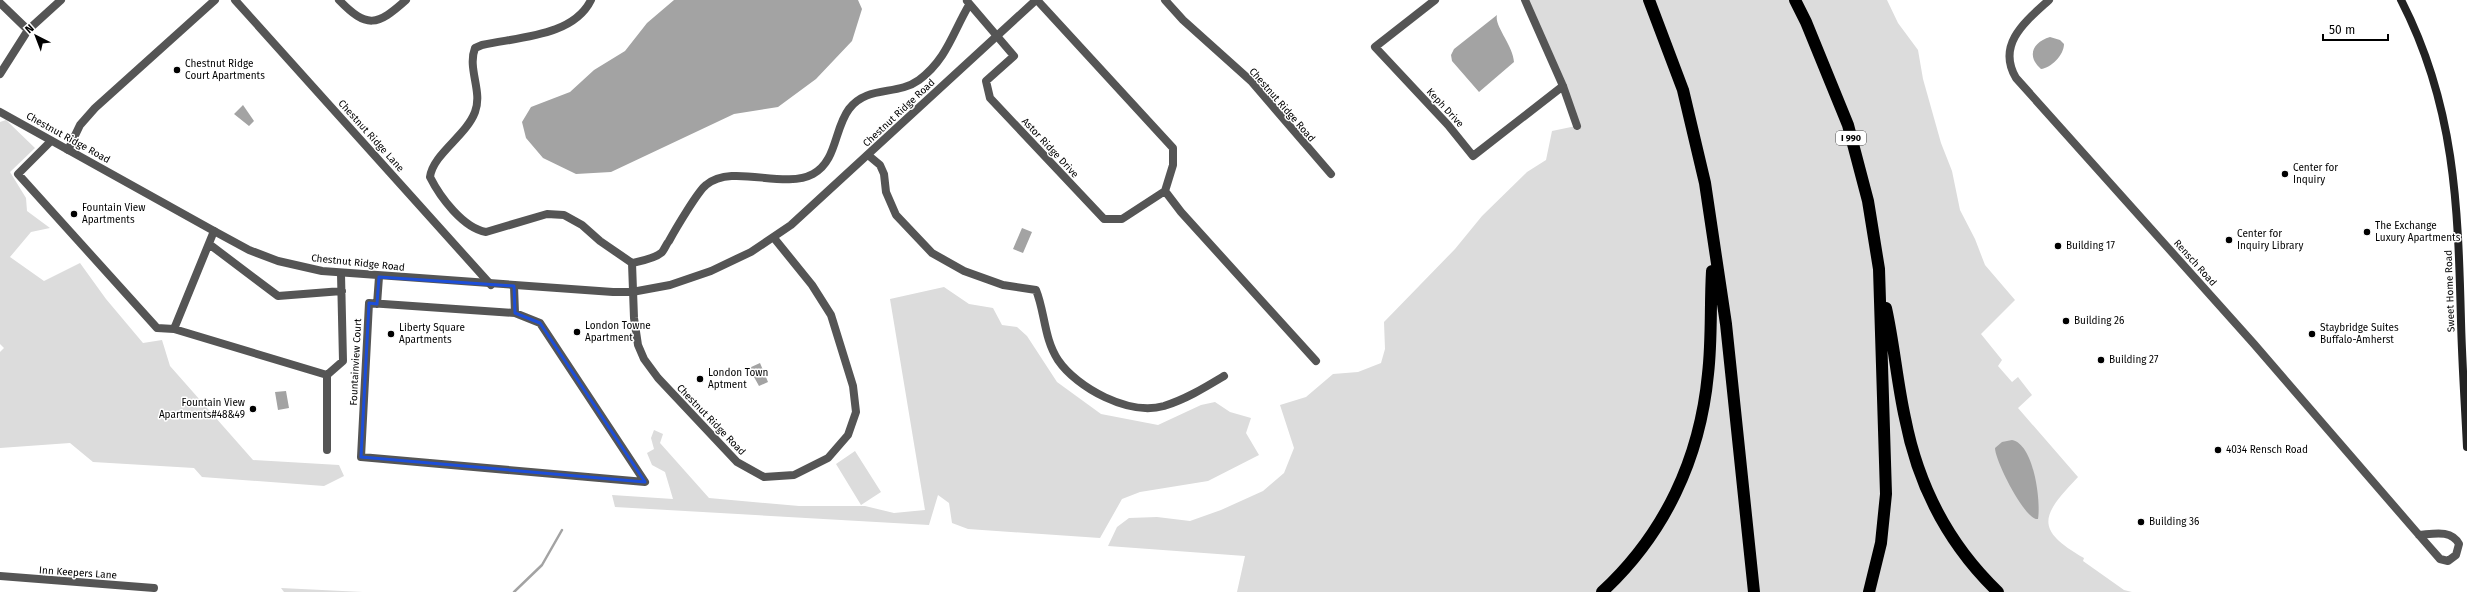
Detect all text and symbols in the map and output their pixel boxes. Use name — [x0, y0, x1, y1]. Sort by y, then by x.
north arrow — [16, 16, 56, 56]
scale bar — [2323, 16, 2388, 42]
text: N — [23, 22, 37, 36]
text: 50 m — [2329, 23, 2355, 37]
place label: Chestnut Ridge Court Apartments — [185, 58, 265, 82]
marker: Chestnut Ridge Court Apartments — [172, 65, 182, 75]
street label: Chestnut Ridge Road — [1247, 66, 1317, 144]
street label: Chestnut Ridge Road — [861, 77, 938, 149]
street label: Keph Drive — [1424, 86, 1466, 130]
street label: Chestnut Ridge Lane — [336, 98, 406, 174]
street label: Chestnut Ridge Road — [24, 110, 112, 166]
street label: Astor Ridge Drive — [1019, 116, 1081, 180]
road number: I 990 — [1836, 131, 1866, 145]
place label: Center for Inquiry — [2293, 162, 2338, 186]
marker: Center for Inquiry — [2280, 169, 2290, 179]
place label: Fountain View Apartments — [82, 202, 145, 226]
marker: Fountain View Apartments — [69, 209, 79, 219]
place label: The Exchange Luxury Apartments — [2375, 220, 2461, 244]
marker: The Exchange Luxury Apartments — [2362, 227, 2372, 237]
place label: Center for Inquiry Library — [2237, 228, 2303, 252]
marker: Center for Inquiry Library — [2224, 235, 2234, 245]
street label: Rensch Road — [2171, 237, 2219, 289]
place label: Building 17 — [2066, 240, 2115, 252]
marker: Building 17 — [2053, 241, 2063, 251]
street label: Sweet Home Road — [2443, 250, 2457, 332]
street label: Chestnut Ridge Road — [311, 252, 405, 274]
place label: Building 26 — [2074, 315, 2124, 327]
marker: Building 26 — [2061, 316, 2071, 326]
street label: Fountainview Court — [348, 318, 364, 406]
place label: London Towne Apartment — [585, 320, 651, 344]
place label: Liberty Square Apartments — [399, 322, 465, 346]
place label: Staybridge Suites Buffalo-Amherst — [2320, 322, 2399, 346]
marker: London Towne Apartment — [572, 327, 582, 337]
marker: Liberty Square Apartments — [386, 329, 396, 339]
marker: Staybridge Suites Buffalo-Amherst — [2307, 329, 2317, 339]
place label: Building 27 — [2109, 354, 2159, 366]
marker: Building 27 — [2096, 355, 2106, 365]
place label: London Town Aptment — [708, 367, 768, 391]
marker: London Town Aptment — [695, 374, 705, 384]
street label: Chestnut Ridge Road — [674, 382, 748, 458]
place label: Fountain View Apartments#48&49 — [159, 397, 245, 421]
marker: Fountain View Apartments#48&49 — [248, 404, 258, 414]
place label: 4034 Rensch Road — [2226, 444, 2308, 456]
marker: 4034 Rensch Road — [2213, 445, 2223, 455]
place label: Building 36 — [2149, 516, 2199, 528]
marker: Building 36 — [2136, 517, 2146, 527]
street label: Inn Keepers Lane — [39, 564, 117, 582]

